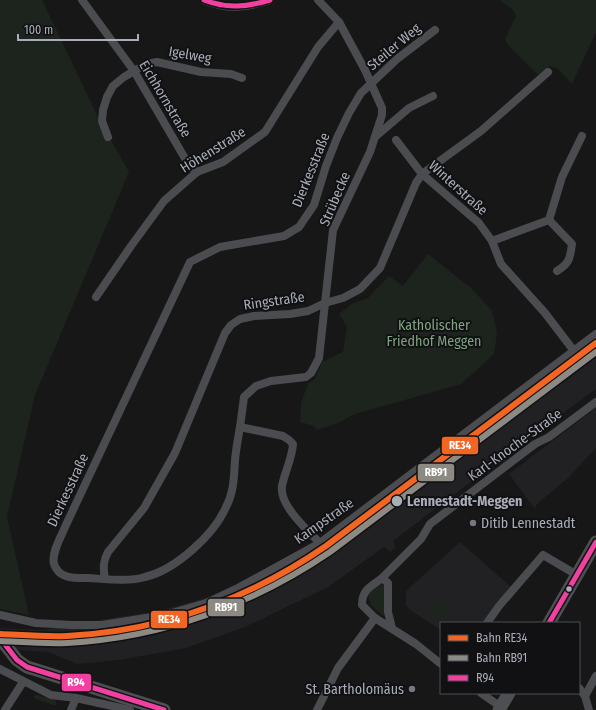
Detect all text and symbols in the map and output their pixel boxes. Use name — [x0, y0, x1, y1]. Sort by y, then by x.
scale bar — [18, 16, 138, 42]
street label: Steiler Weg — [364, 20, 424, 74]
text: 100 m — [24, 23, 53, 37]
street label: Igelweg — [167, 43, 213, 67]
street label: Eichhornstraße — [135, 57, 195, 141]
street label: Höhenstraße — [177, 123, 249, 177]
street label: Dierkesstraße — [288, 130, 334, 210]
street label: Winterstraße — [425, 157, 491, 219]
street label: Strübecke — [316, 169, 354, 229]
street label: Ringstraße — [242, 288, 306, 314]
park label: Katholischer Friedhof Meggen — [387, 317, 481, 350]
street label: Karl-Knoche-Straße — [465, 405, 565, 485]
line badge: RE34 — [441, 436, 479, 455]
text: RE34 — [449, 439, 471, 452]
street label: Dierkesstraße — [44, 451, 92, 529]
line badge: RB91 — [417, 463, 455, 482]
text: RB91 — [425, 466, 447, 479]
place label: Lennestadt-Meggen — [407, 493, 522, 510]
street label: Kampstraße — [291, 494, 357, 548]
marker: Lennestadt-Meggen — [390, 494, 404, 508]
place label: Ditib Lennestadt — [481, 515, 576, 532]
marker: Ditib Lennestadt — [468, 518, 478, 528]
unlabelled marker — [564, 584, 574, 594]
line badge: RB91 — [207, 598, 245, 617]
text: RB91 — [215, 601, 237, 614]
line badge: RE34 — [150, 610, 188, 629]
text: RE34 — [158, 613, 180, 626]
legend — [440, 622, 580, 694]
text: Bahn RE34 — [476, 631, 527, 645]
text: Bahn RB91 — [476, 651, 527, 665]
text: R94 — [476, 671, 494, 685]
line badge: R94 — [61, 673, 92, 692]
text: R94 — [67, 676, 85, 689]
place label: St. Bartholomäus — [306, 681, 404, 698]
marker: St. Bartholomäus — [407, 684, 417, 694]

